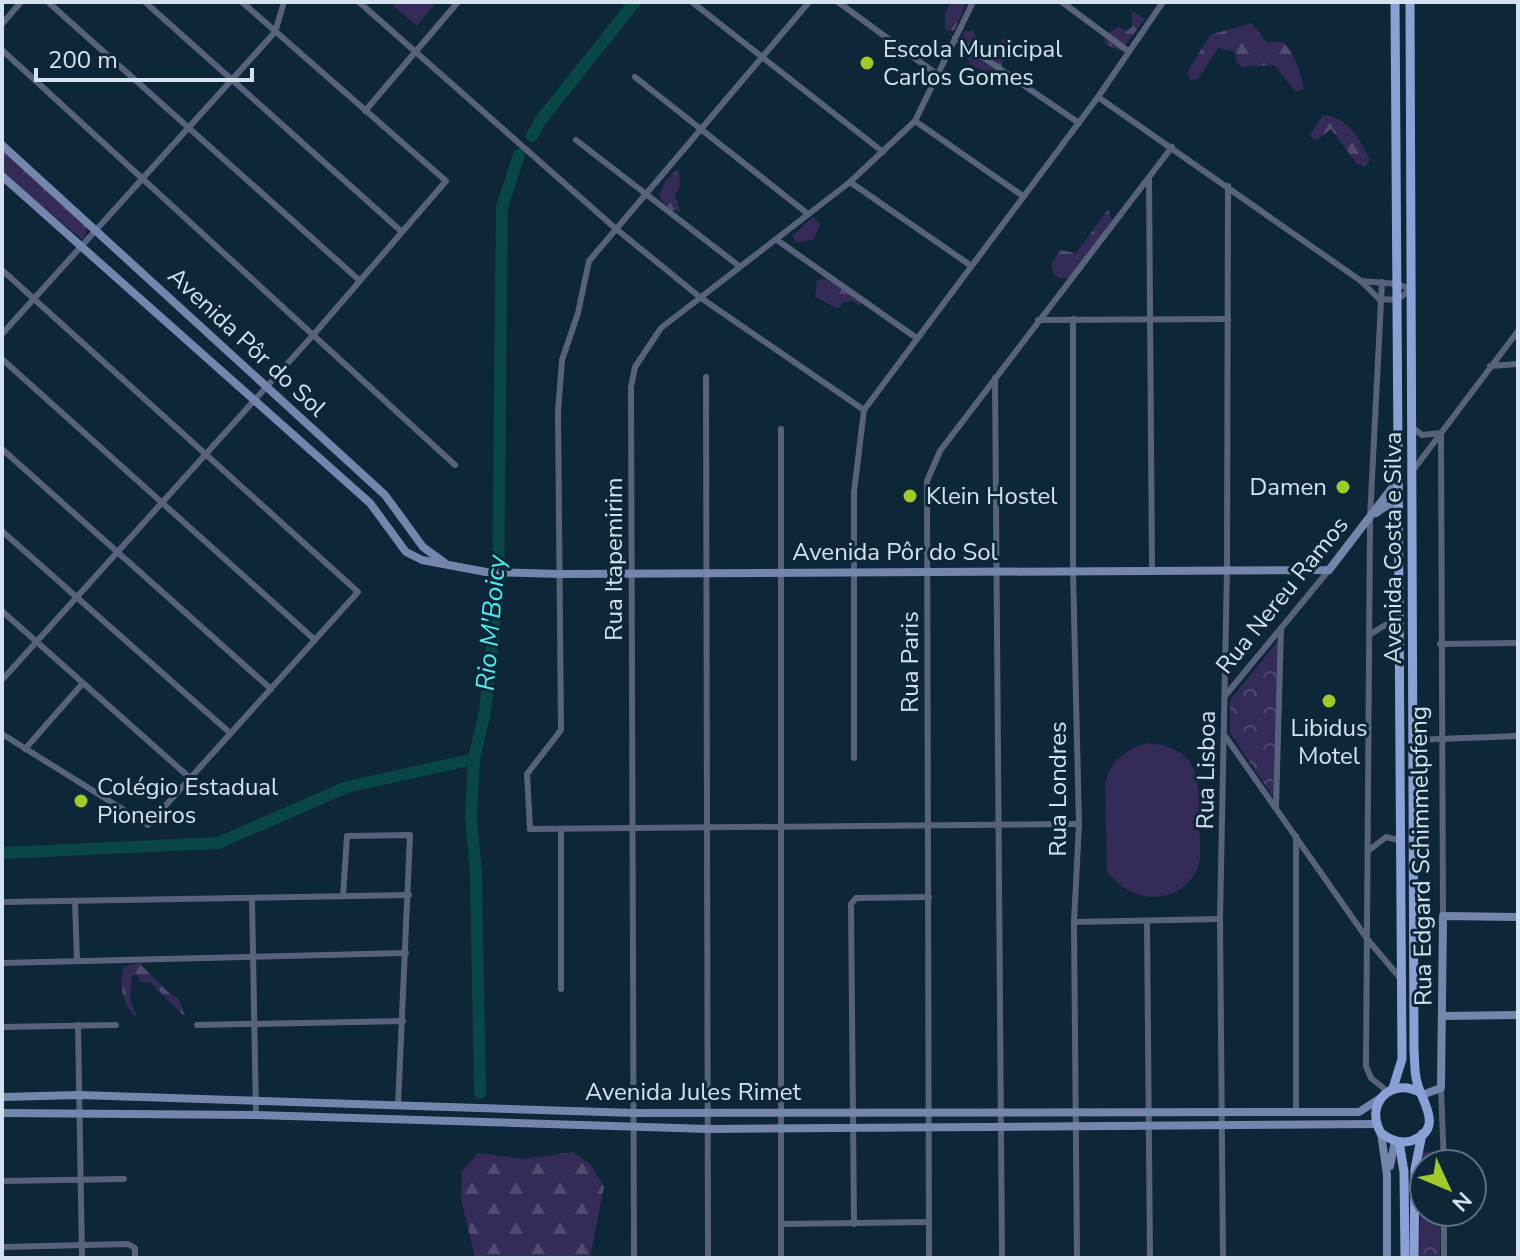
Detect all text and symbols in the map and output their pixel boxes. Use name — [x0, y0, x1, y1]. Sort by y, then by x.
scale bar — [36, 32, 252, 82]
place label: Escola Municipal Carlos Gomes — [883, 33, 1062, 93]
text: 200 m — [48, 44, 118, 76]
marker: Escola Municipal Carlos Gomes — [858, 54, 876, 72]
street label: Avenida Pôr do Sol — [161, 260, 333, 424]
street label: Avenida Costa e Silva — [1377, 432, 1409, 664]
place label: Damen — [1250, 471, 1327, 503]
street label: Rua Itapemirim — [598, 477, 630, 641]
marker: Damen — [1334, 478, 1352, 496]
place label: Klein Hostel — [926, 480, 1057, 512]
marker: Klein Hostel — [901, 487, 919, 505]
street label: Rua Nereu Ramos — [1209, 510, 1355, 680]
street label: Avenida Pôr do Sol — [792, 536, 998, 568]
water label: Rio M'Boicy — [468, 552, 515, 692]
street label: Rua Paris — [894, 611, 926, 713]
marker: Libidus Motel — [1320, 692, 1338, 710]
street label: Rua Edgard Schimmelpfeng — [1402, 706, 1440, 1006]
street label: Rua Lisboa — [1189, 710, 1223, 830]
place label: Libidus Motel — [1290, 712, 1368, 772]
street label: Rua Londres — [1042, 721, 1074, 857]
place label: Colégio Estadual Pioneiros — [97, 771, 278, 831]
marker: Colégio Estadual Pioneiros — [72, 792, 90, 810]
street label: Avenida Jules Rimet — [585, 1076, 802, 1108]
north arrow — [1408, 1148, 1488, 1228]
text: N — [1445, 1185, 1478, 1218]

